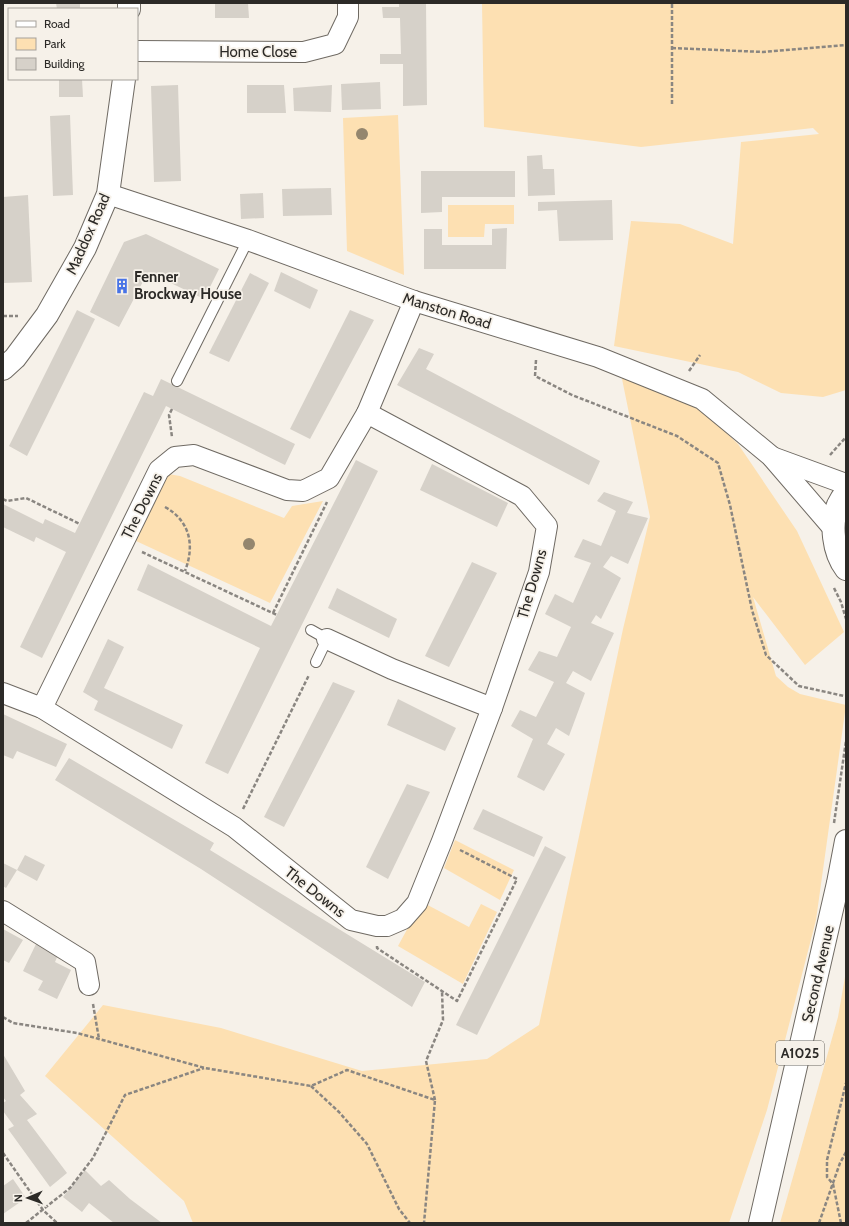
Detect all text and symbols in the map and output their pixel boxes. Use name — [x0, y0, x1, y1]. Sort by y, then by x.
legend — [8, 8, 138, 80]
text: Road — [44, 16, 70, 31]
text: Park — [44, 36, 66, 51]
street label: Home Close — [219, 43, 297, 61]
text: Building — [44, 56, 86, 71]
street label: Maddox Road — [62, 191, 114, 277]
place label: Fenner Brockway House — [134, 268, 242, 303]
building icon: Fenner Brockway House — [113, 277, 131, 295]
street label: Manston Road — [401, 289, 493, 333]
street label: The Downs — [118, 470, 166, 542]
street label: The Downs — [513, 547, 551, 621]
street label: The Downs — [281, 863, 349, 921]
street label: Second Avenue — [798, 923, 838, 1024]
road number: A1025 — [776, 1041, 824, 1065]
north arrow — [8, 1178, 48, 1218]
text: N — [11, 1194, 25, 1202]

